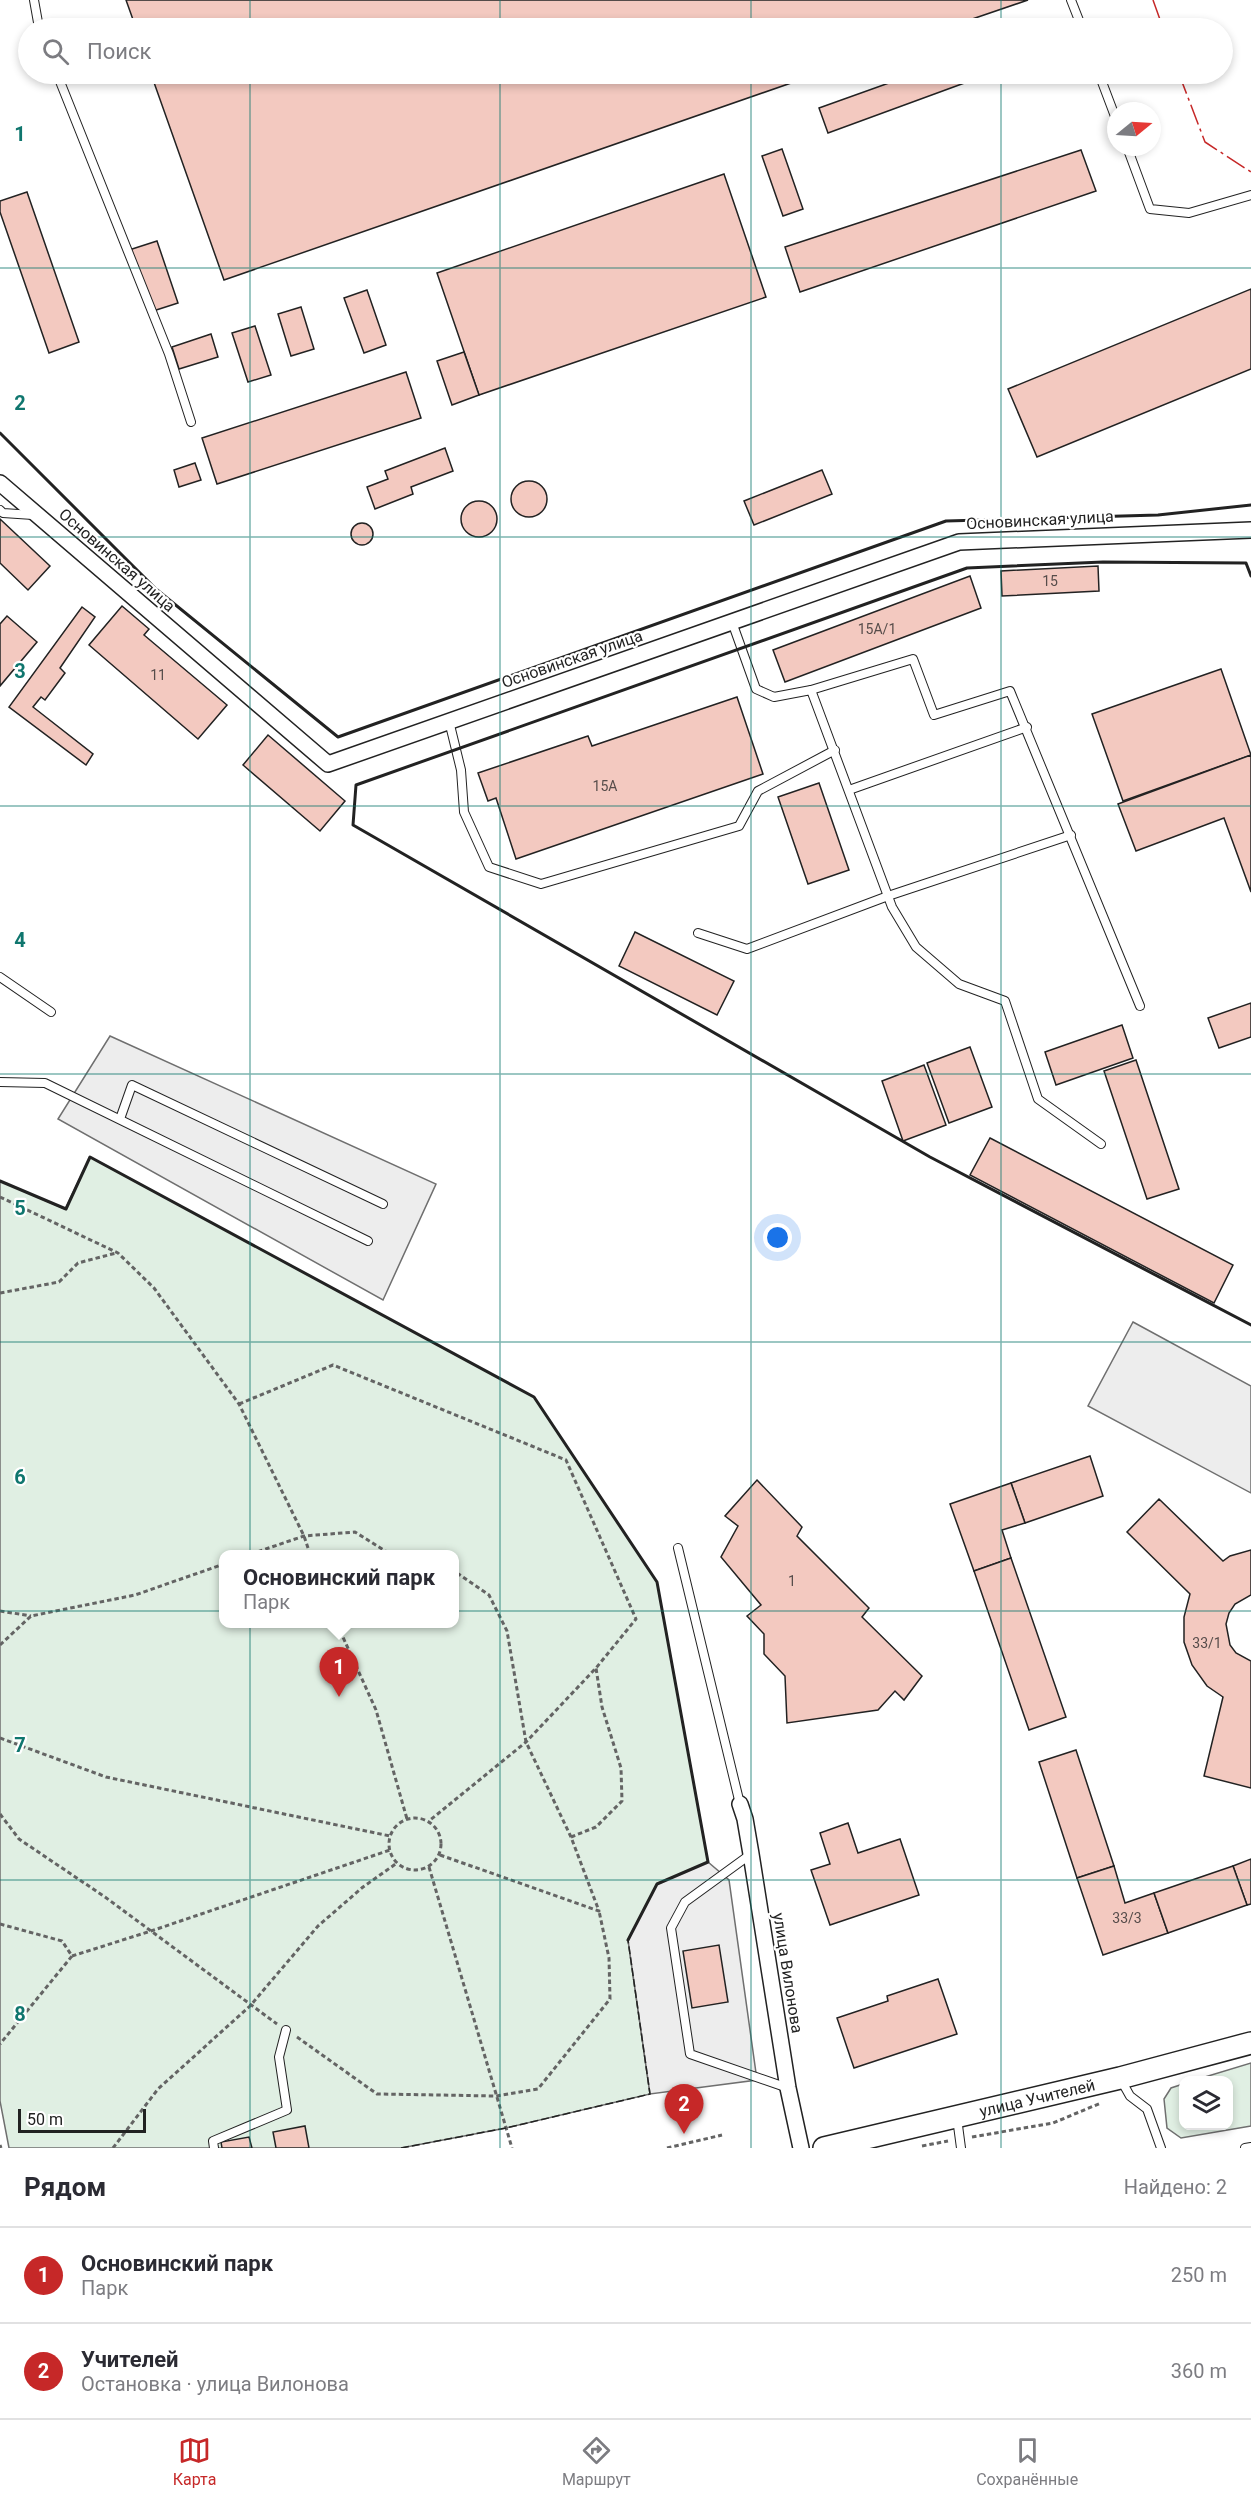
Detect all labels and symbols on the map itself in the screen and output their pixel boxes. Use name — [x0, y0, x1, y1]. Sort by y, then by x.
north arrow — [1107, 102, 1161, 156]
text: 1 — [14, 122, 26, 146]
text: 2 — [14, 391, 26, 415]
street label: Основинская улица — [55, 504, 179, 616]
street label: Основинская улица — [966, 507, 1114, 533]
house number: 15 — [1042, 573, 1058, 589]
house number: 15А/1 — [858, 621, 896, 637]
street label: Основинская улица — [499, 626, 645, 692]
text: 3 — [14, 659, 26, 683]
house number: 11 — [150, 667, 166, 683]
house number: 15А — [593, 778, 617, 794]
text: 4 — [14, 928, 26, 952]
text: 5 — [14, 1196, 26, 1220]
your location — [763, 1223, 792, 1252]
text: 6 — [14, 1465, 26, 1489]
house number: 1 — [788, 1573, 796, 1589]
house number: 33/1 — [1192, 1635, 1222, 1651]
pin: 1 — [320, 1648, 358, 1697]
text: 7 — [14, 1733, 26, 1757]
house number: 33/3 — [1112, 1910, 1142, 1926]
street label: улица Вилонова — [769, 1911, 807, 2035]
text: 8 — [14, 2002, 26, 2026]
street label: улица Учителей — [977, 2075, 1097, 2120]
pin: 2 — [664, 2084, 704, 2134]
scale bar — [18, 2106, 146, 2134]

